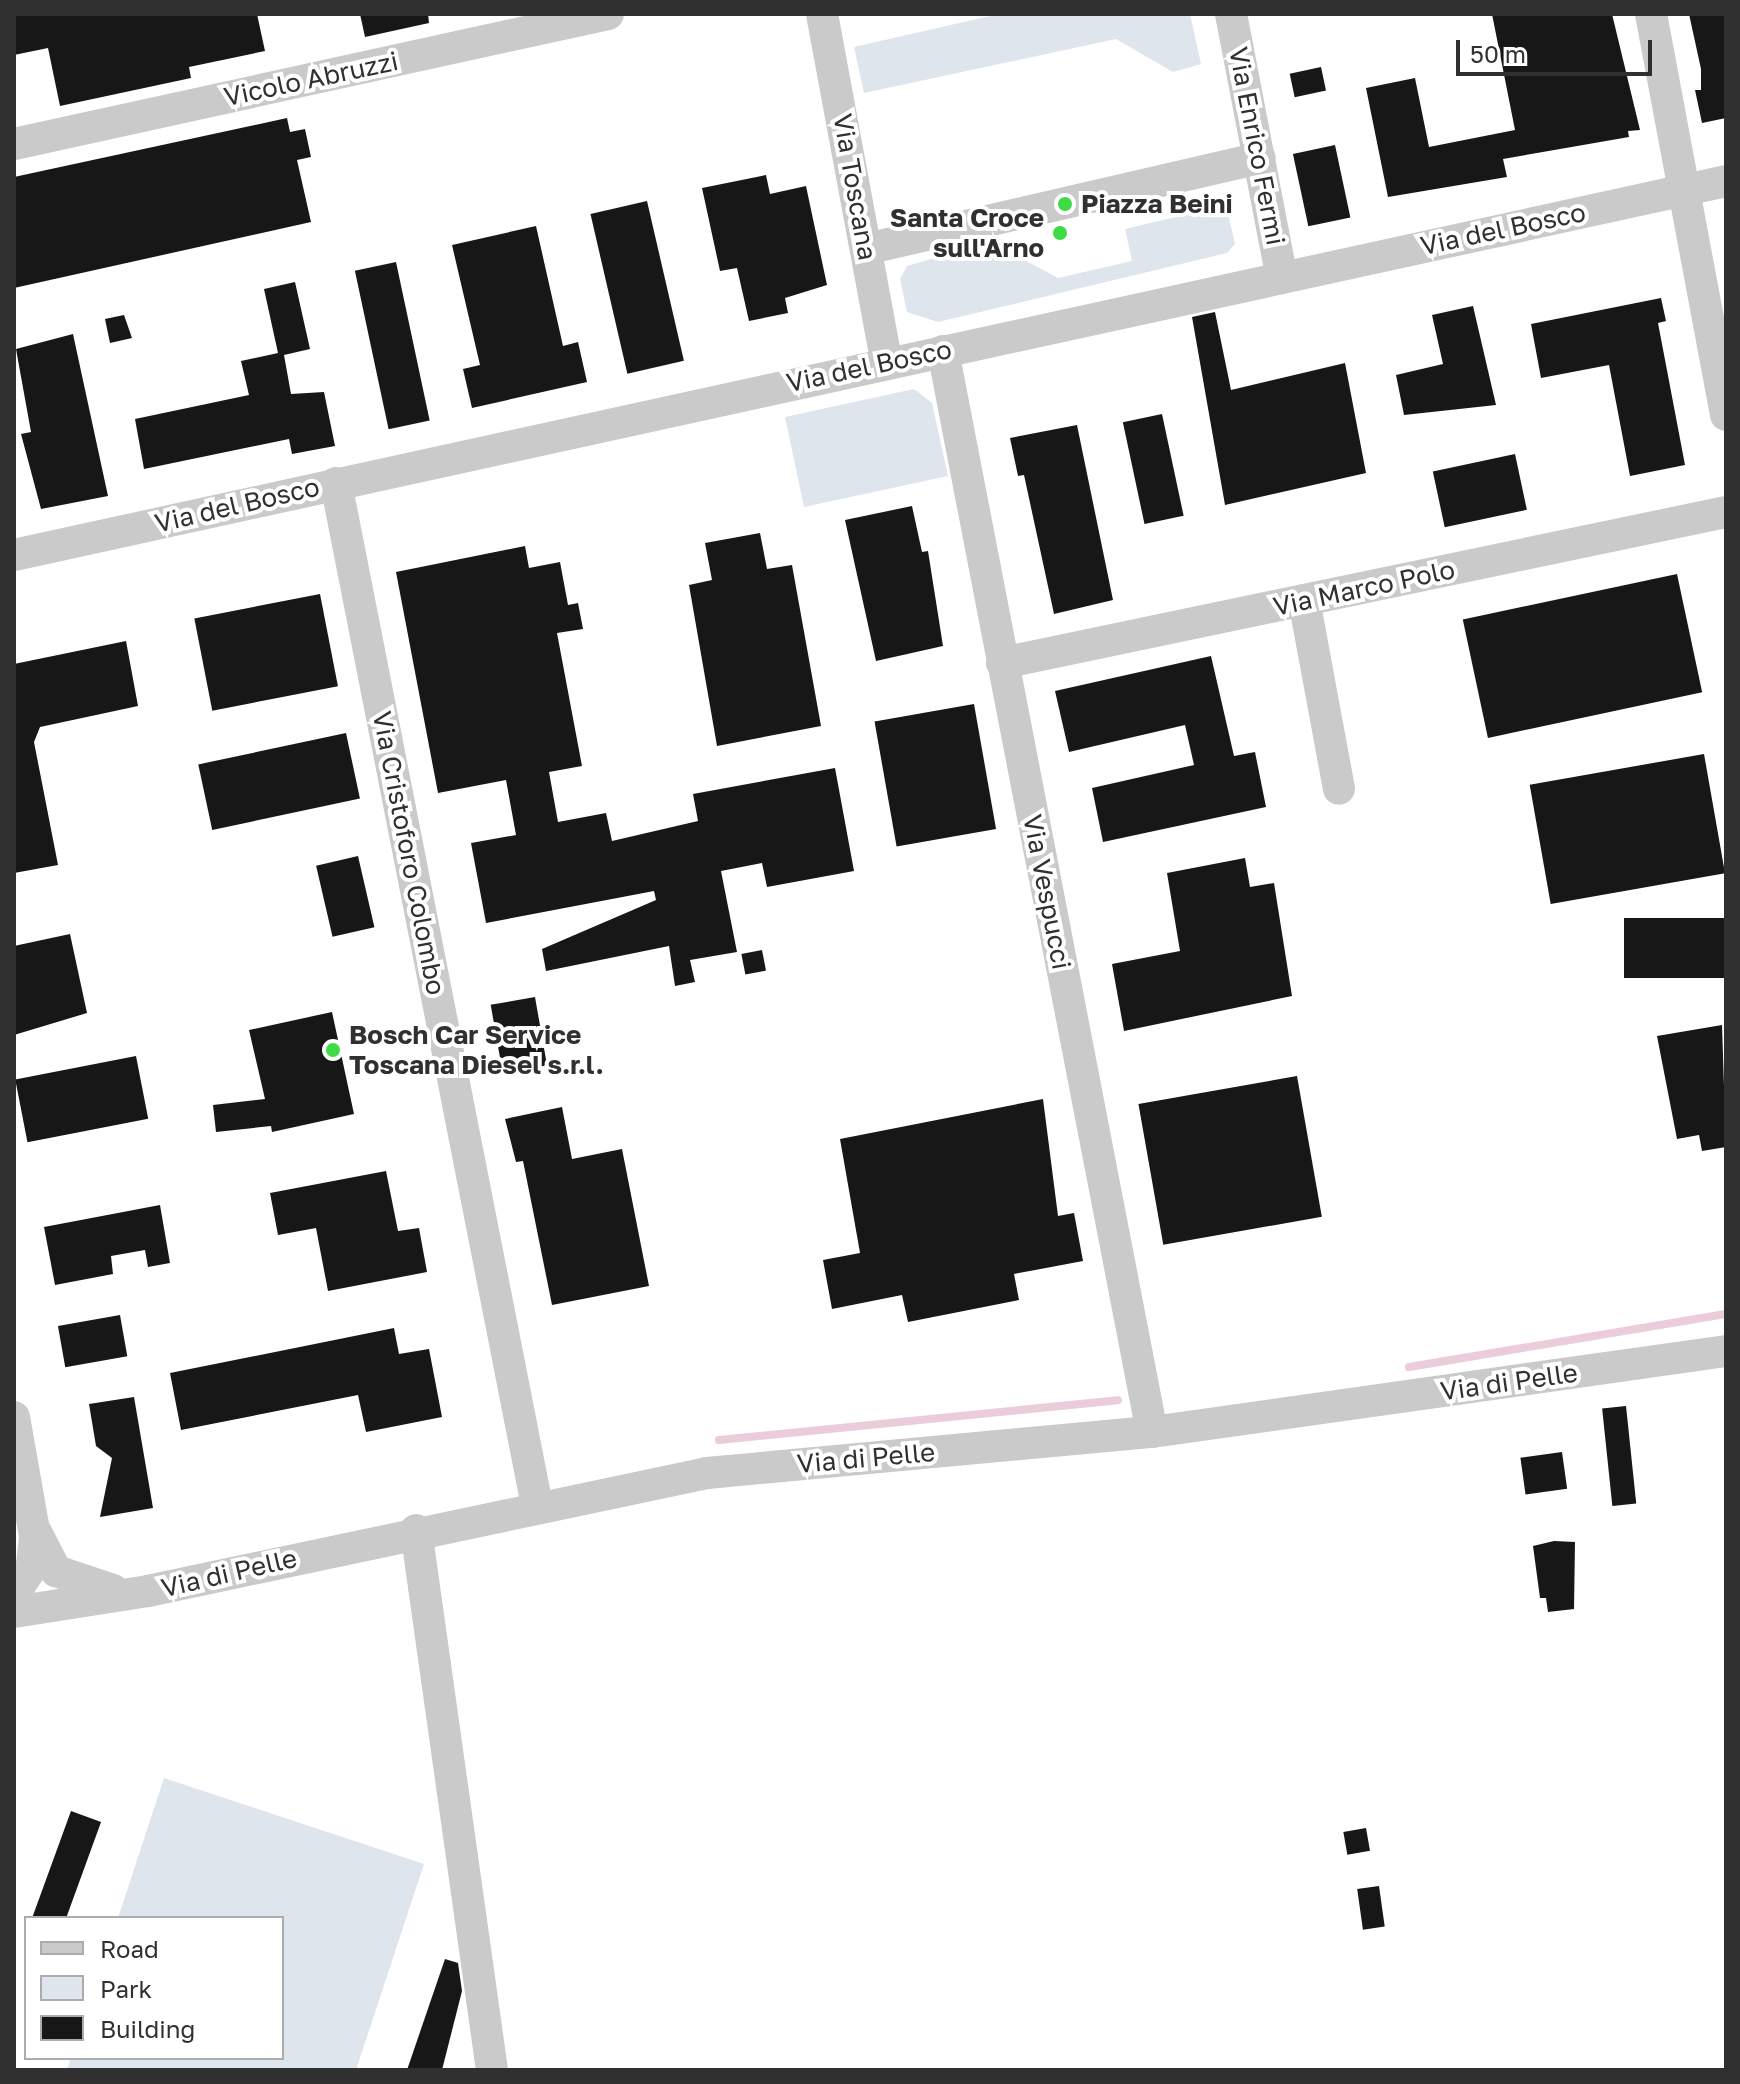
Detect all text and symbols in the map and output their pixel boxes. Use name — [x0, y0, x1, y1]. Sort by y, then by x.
scale bar — [1460, 24, 1656, 74]
text: 50 m — [1470, 39, 1526, 68]
street label: Via Enrico Fermi — [1222, 44, 1292, 248]
street label: Vicolo Abruzzi — [221, 45, 401, 113]
street label: Via Toscana — [827, 111, 883, 263]
place label: Piazza Beini — [1081, 188, 1233, 220]
marker: Piazza Beini — [1056, 195, 1074, 213]
street label: Via del Bosco — [1418, 196, 1588, 262]
place label: Santa Croce sull'Arno — [890, 202, 1044, 264]
marker: Santa Croce sull'Arno — [1051, 224, 1069, 242]
street label: Via del Bosco — [784, 333, 954, 399]
street label: Via del Bosco — [152, 471, 322, 539]
street label: Via Marco Polo — [1270, 554, 1458, 622]
street label: Via Cristoforo Colombo — [366, 709, 452, 997]
street label: Via Vespucci — [1017, 812, 1077, 972]
place label: Bosch Car Service Toscana Diesel s.r.l. — [349, 1019, 604, 1080]
marker: Bosch Car Service Toscana Diesel s.r.l. — [324, 1041, 342, 1059]
street label: Via di Pelle — [1438, 1357, 1580, 1407]
street label: Via di Pelle — [796, 1436, 936, 1480]
street label: Via di Pelle — [158, 1542, 300, 1604]
legend — [24, 1916, 284, 2060]
text: Road — [100, 1934, 159, 1963]
text: Park — [100, 1974, 152, 2003]
text: Building — [100, 2014, 195, 2043]

